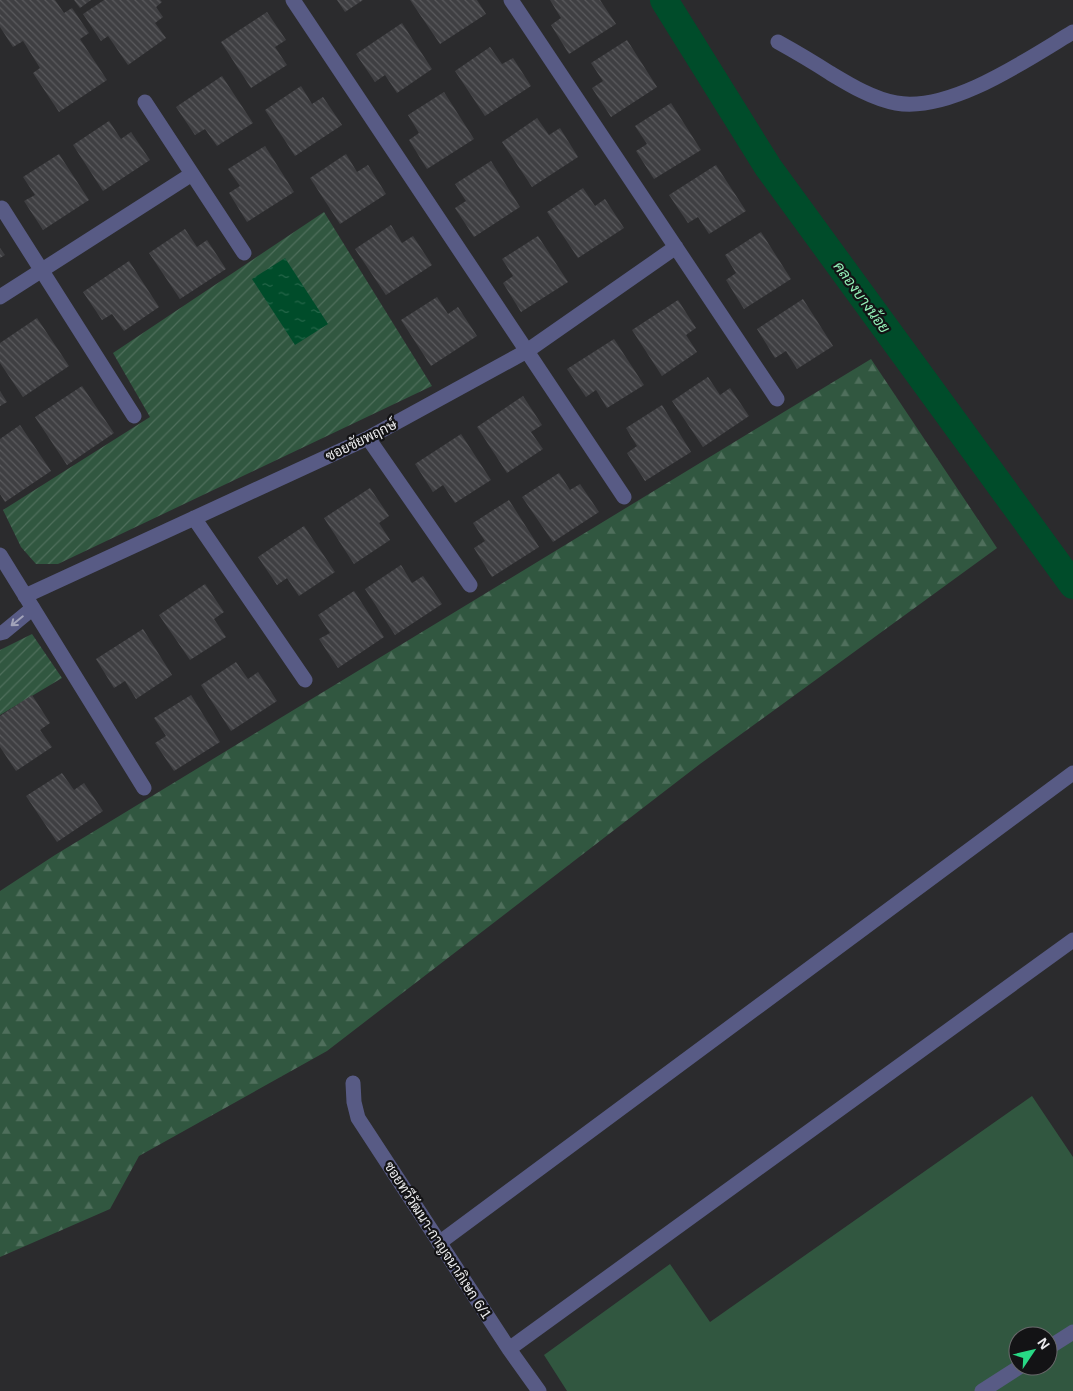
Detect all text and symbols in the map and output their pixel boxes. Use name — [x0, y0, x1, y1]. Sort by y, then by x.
water label: คลองบางน้อย — [830, 257, 895, 336]
street label: ซอยชัยพฤกษ์ — [322, 415, 400, 465]
one-way arrow — [10, 615, 23, 627]
street label: ซอยทวีวัฒนา-กาญจนาภิเษก 6/1 — [380, 1158, 496, 1322]
north arrow — [1008, 1326, 1058, 1376]
text: N — [1034, 1335, 1053, 1352]

